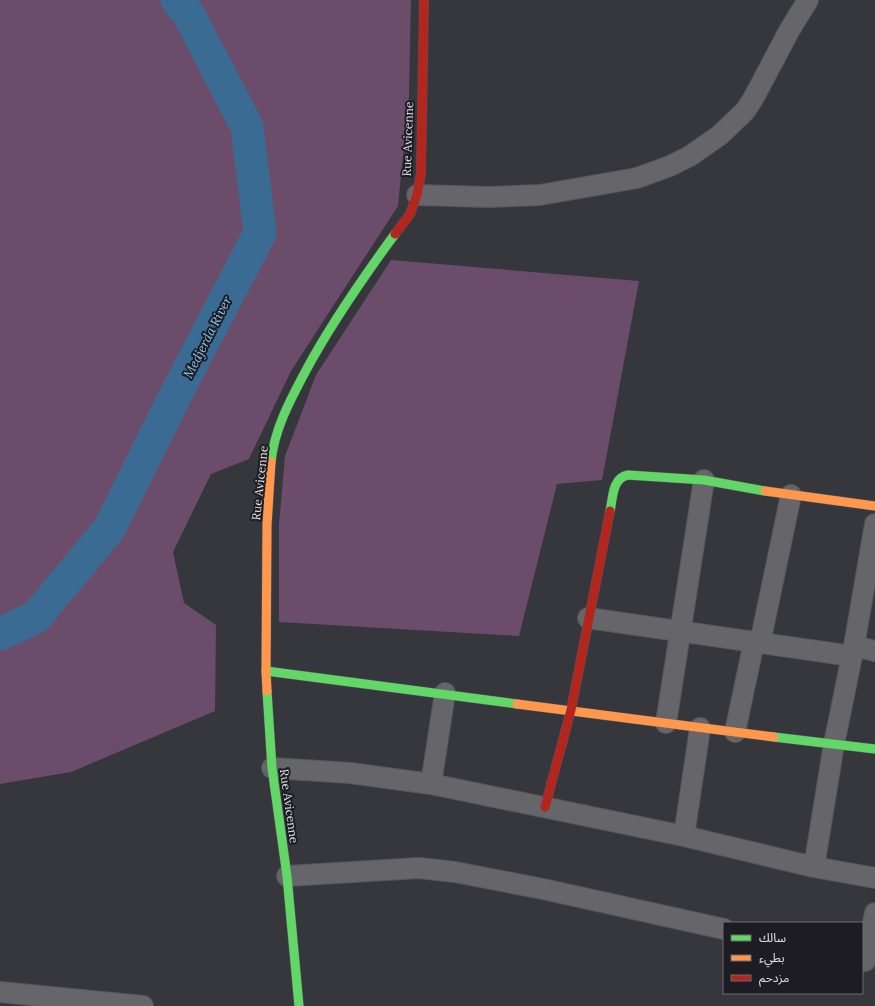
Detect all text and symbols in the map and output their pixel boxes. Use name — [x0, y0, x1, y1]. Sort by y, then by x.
street label: Rue Avicenne — [399, 101, 416, 177]
water label: Medjerda River — [179, 293, 235, 381]
street label: Rue Avicenne — [248, 444, 271, 521]
street label: Rue Avicenne — [277, 768, 302, 845]
legend — [723, 922, 863, 994]
text: سالك — [759, 930, 786, 945]
text: بطيء — [759, 950, 785, 968]
text: مزدحم — [759, 970, 789, 987]

